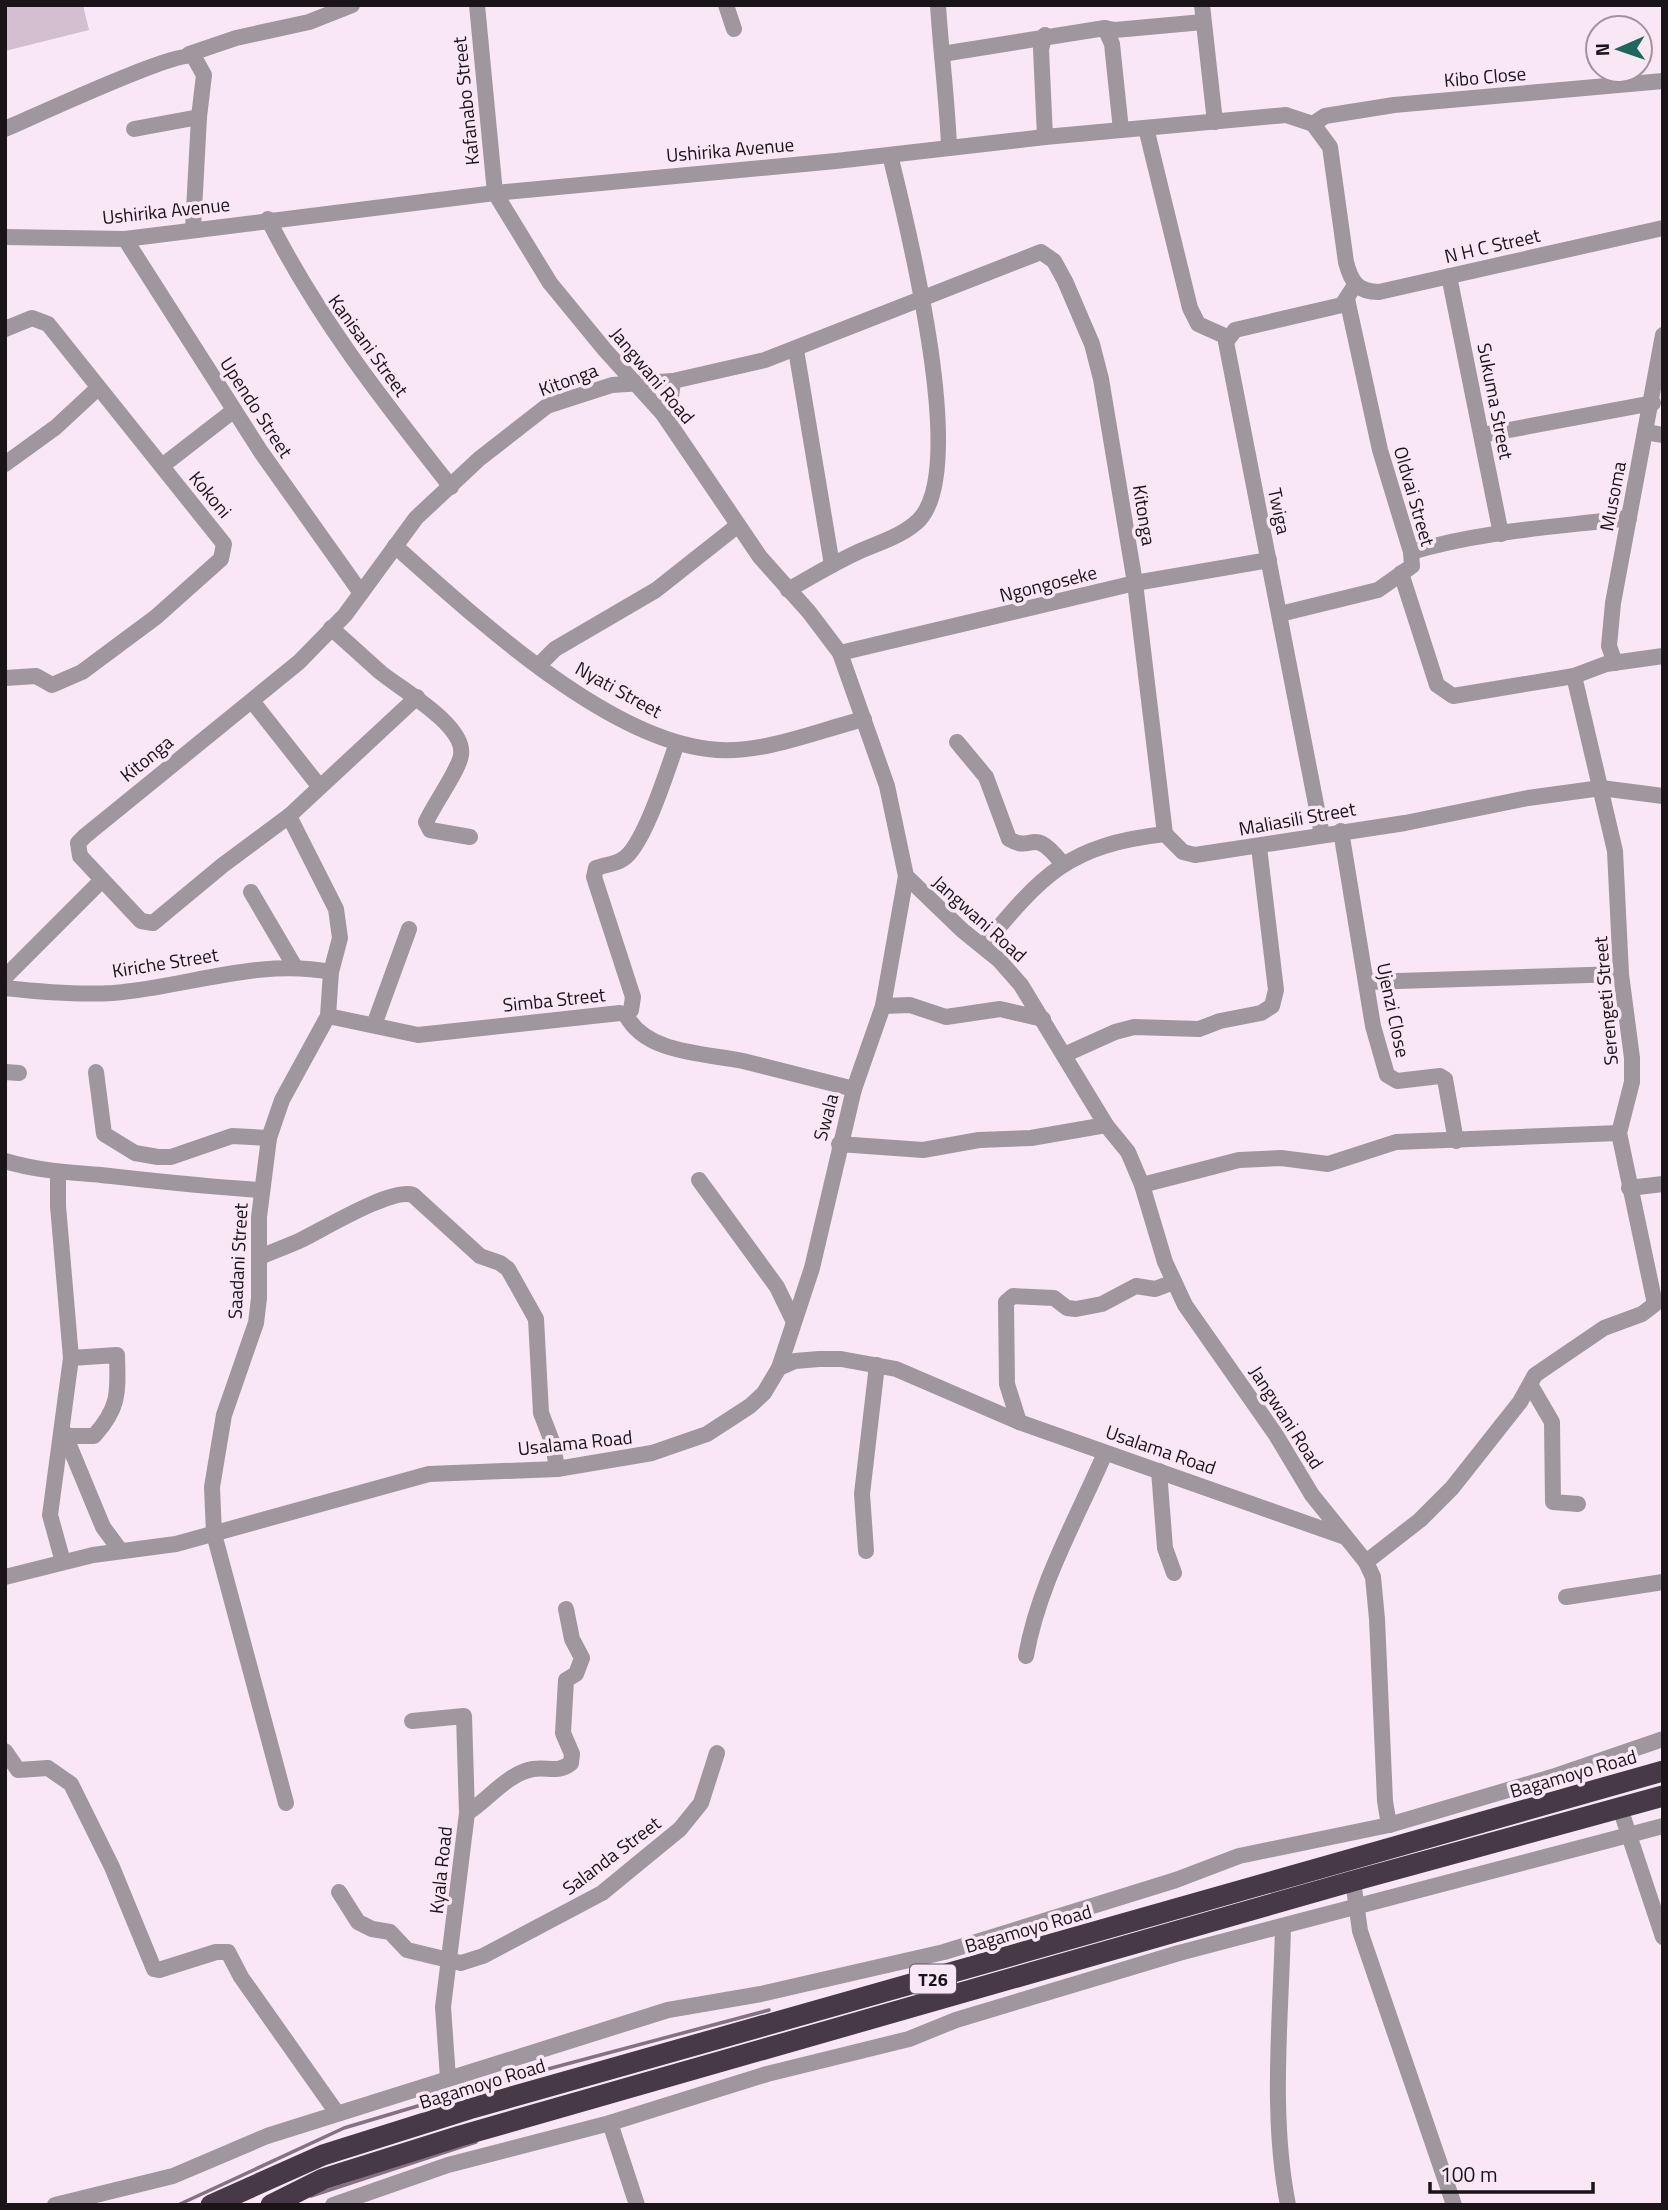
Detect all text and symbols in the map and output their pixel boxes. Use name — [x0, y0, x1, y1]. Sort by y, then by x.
north arrow — [1584, 14, 1654, 84]
street label: Kafanabo Street — [444, 35, 486, 167]
text: N — [1587, 43, 1616, 57]
street label: Kibo Close — [1443, 58, 1527, 94]
street label: Ushirika Avenue — [665, 129, 795, 169]
street label: Ushirika Avenue — [101, 189, 231, 231]
street label: N H C Street — [1441, 220, 1543, 270]
street label: Kanisani Street — [322, 288, 416, 403]
street label: Jangwani Road — [604, 320, 702, 430]
street label: Sukuma Street — [1470, 340, 1522, 462]
street label: Upendo Street — [213, 351, 301, 464]
street label: Kitonga — [534, 355, 602, 403]
street label: Oldvai Street — [1387, 443, 1443, 550]
street label: Musoma — [1591, 458, 1633, 533]
street label: Kokoni — [183, 464, 239, 524]
street label: Kitonga — [1126, 483, 1164, 548]
street label: Twiga — [1261, 485, 1299, 537]
street label: Ngongoseke — [996, 557, 1100, 609]
street label: Nyati Street — [570, 653, 668, 725]
street label: Kitonga — [113, 727, 179, 789]
street label: Maliasili Street — [1236, 793, 1358, 843]
street label: Jangwani Road — [926, 868, 1034, 968]
street label: Serengeti Street — [1585, 935, 1625, 1067]
street label: Kiriche Street — [110, 939, 220, 985]
street label: Ujenzi Close — [1370, 960, 1418, 1060]
street label: Simba Street — [501, 979, 607, 1019]
street label: Swala — [805, 1090, 845, 1144]
street label: Saadani Street — [219, 1202, 255, 1320]
street label: Jangwani Road — [1243, 1359, 1331, 1475]
street label: Usalama Road — [1102, 1417, 1220, 1481]
street label: Usalama Road — [516, 1422, 634, 1462]
street label: Bagamoyo Road — [1506, 1741, 1640, 1805]
street label: Salanda Street — [556, 1808, 667, 1902]
street label: Kyala Road — [421, 1825, 459, 1915]
street label: Bagamoyo Road — [961, 1896, 1095, 1960]
road number: T26 — [910, 1965, 956, 1994]
street label: Bagamoyo Road — [415, 2050, 549, 2116]
scale bar — [1430, 2150, 1593, 2194]
text: 100 m — [1440, 2158, 1497, 2190]

